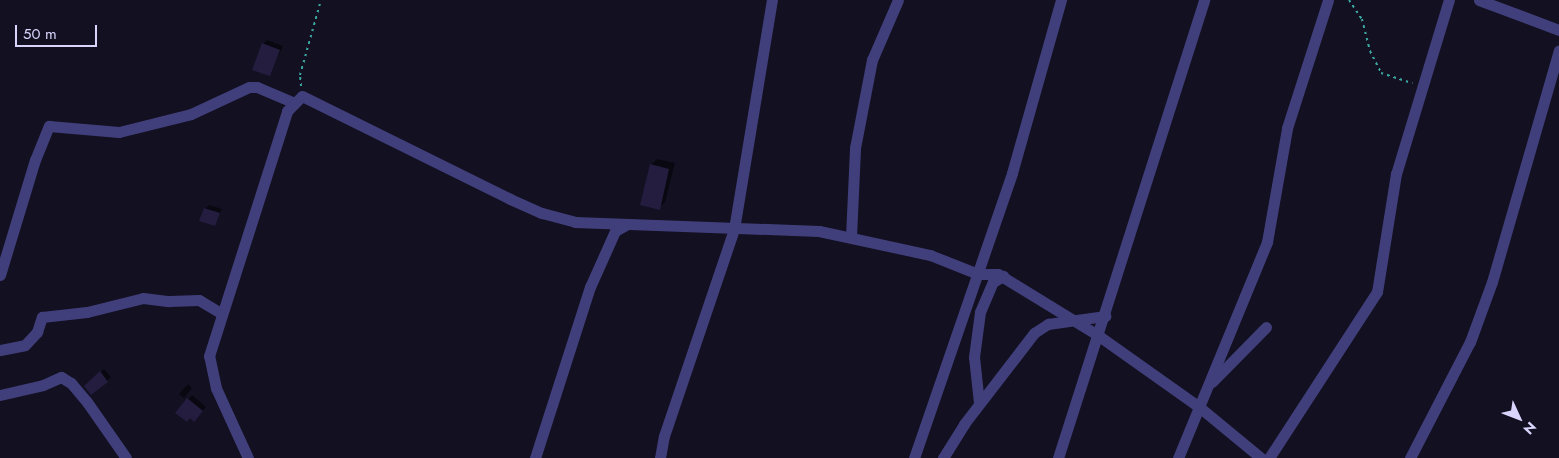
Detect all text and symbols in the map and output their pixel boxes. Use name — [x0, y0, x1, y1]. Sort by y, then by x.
scale bar — [18, 15, 100, 47]
text: 50 m — [23, 23, 57, 45]
north arrow — [1494, 393, 1544, 443]
text: N — [1519, 417, 1541, 439]

